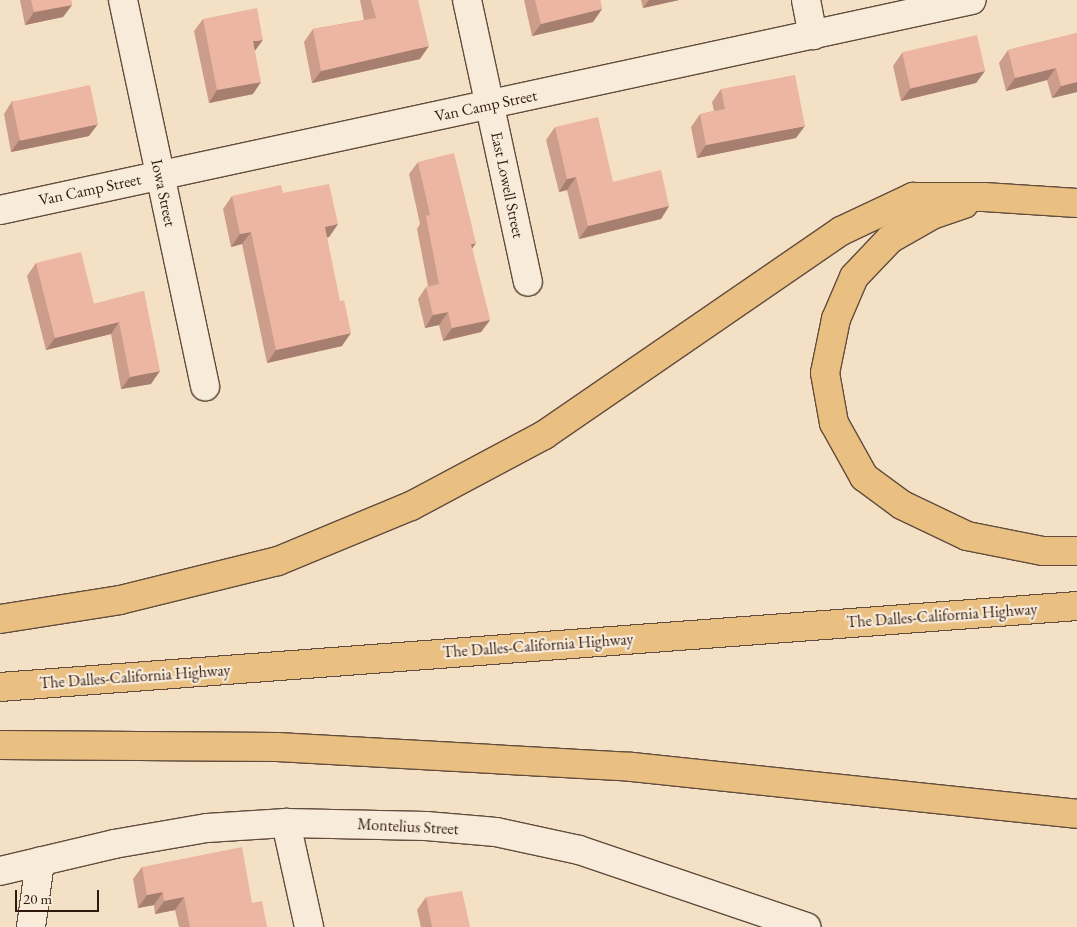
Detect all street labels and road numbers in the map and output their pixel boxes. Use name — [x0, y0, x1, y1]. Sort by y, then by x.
street label: Van Camp Street — [433, 86, 539, 126]
street label: East Lowell Street — [486, 130, 528, 240]
street label: Iowa Street — [146, 157, 180, 229]
street label: Van Camp Street — [37, 170, 143, 210]
street label: The Dalles-California Highway — [846, 600, 1038, 632]
street label: The Dalles-California Highway — [442, 630, 634, 662]
street label: The Dalles-California Highway — [39, 661, 231, 693]
street label: Montelius Street — [357, 815, 459, 839]

